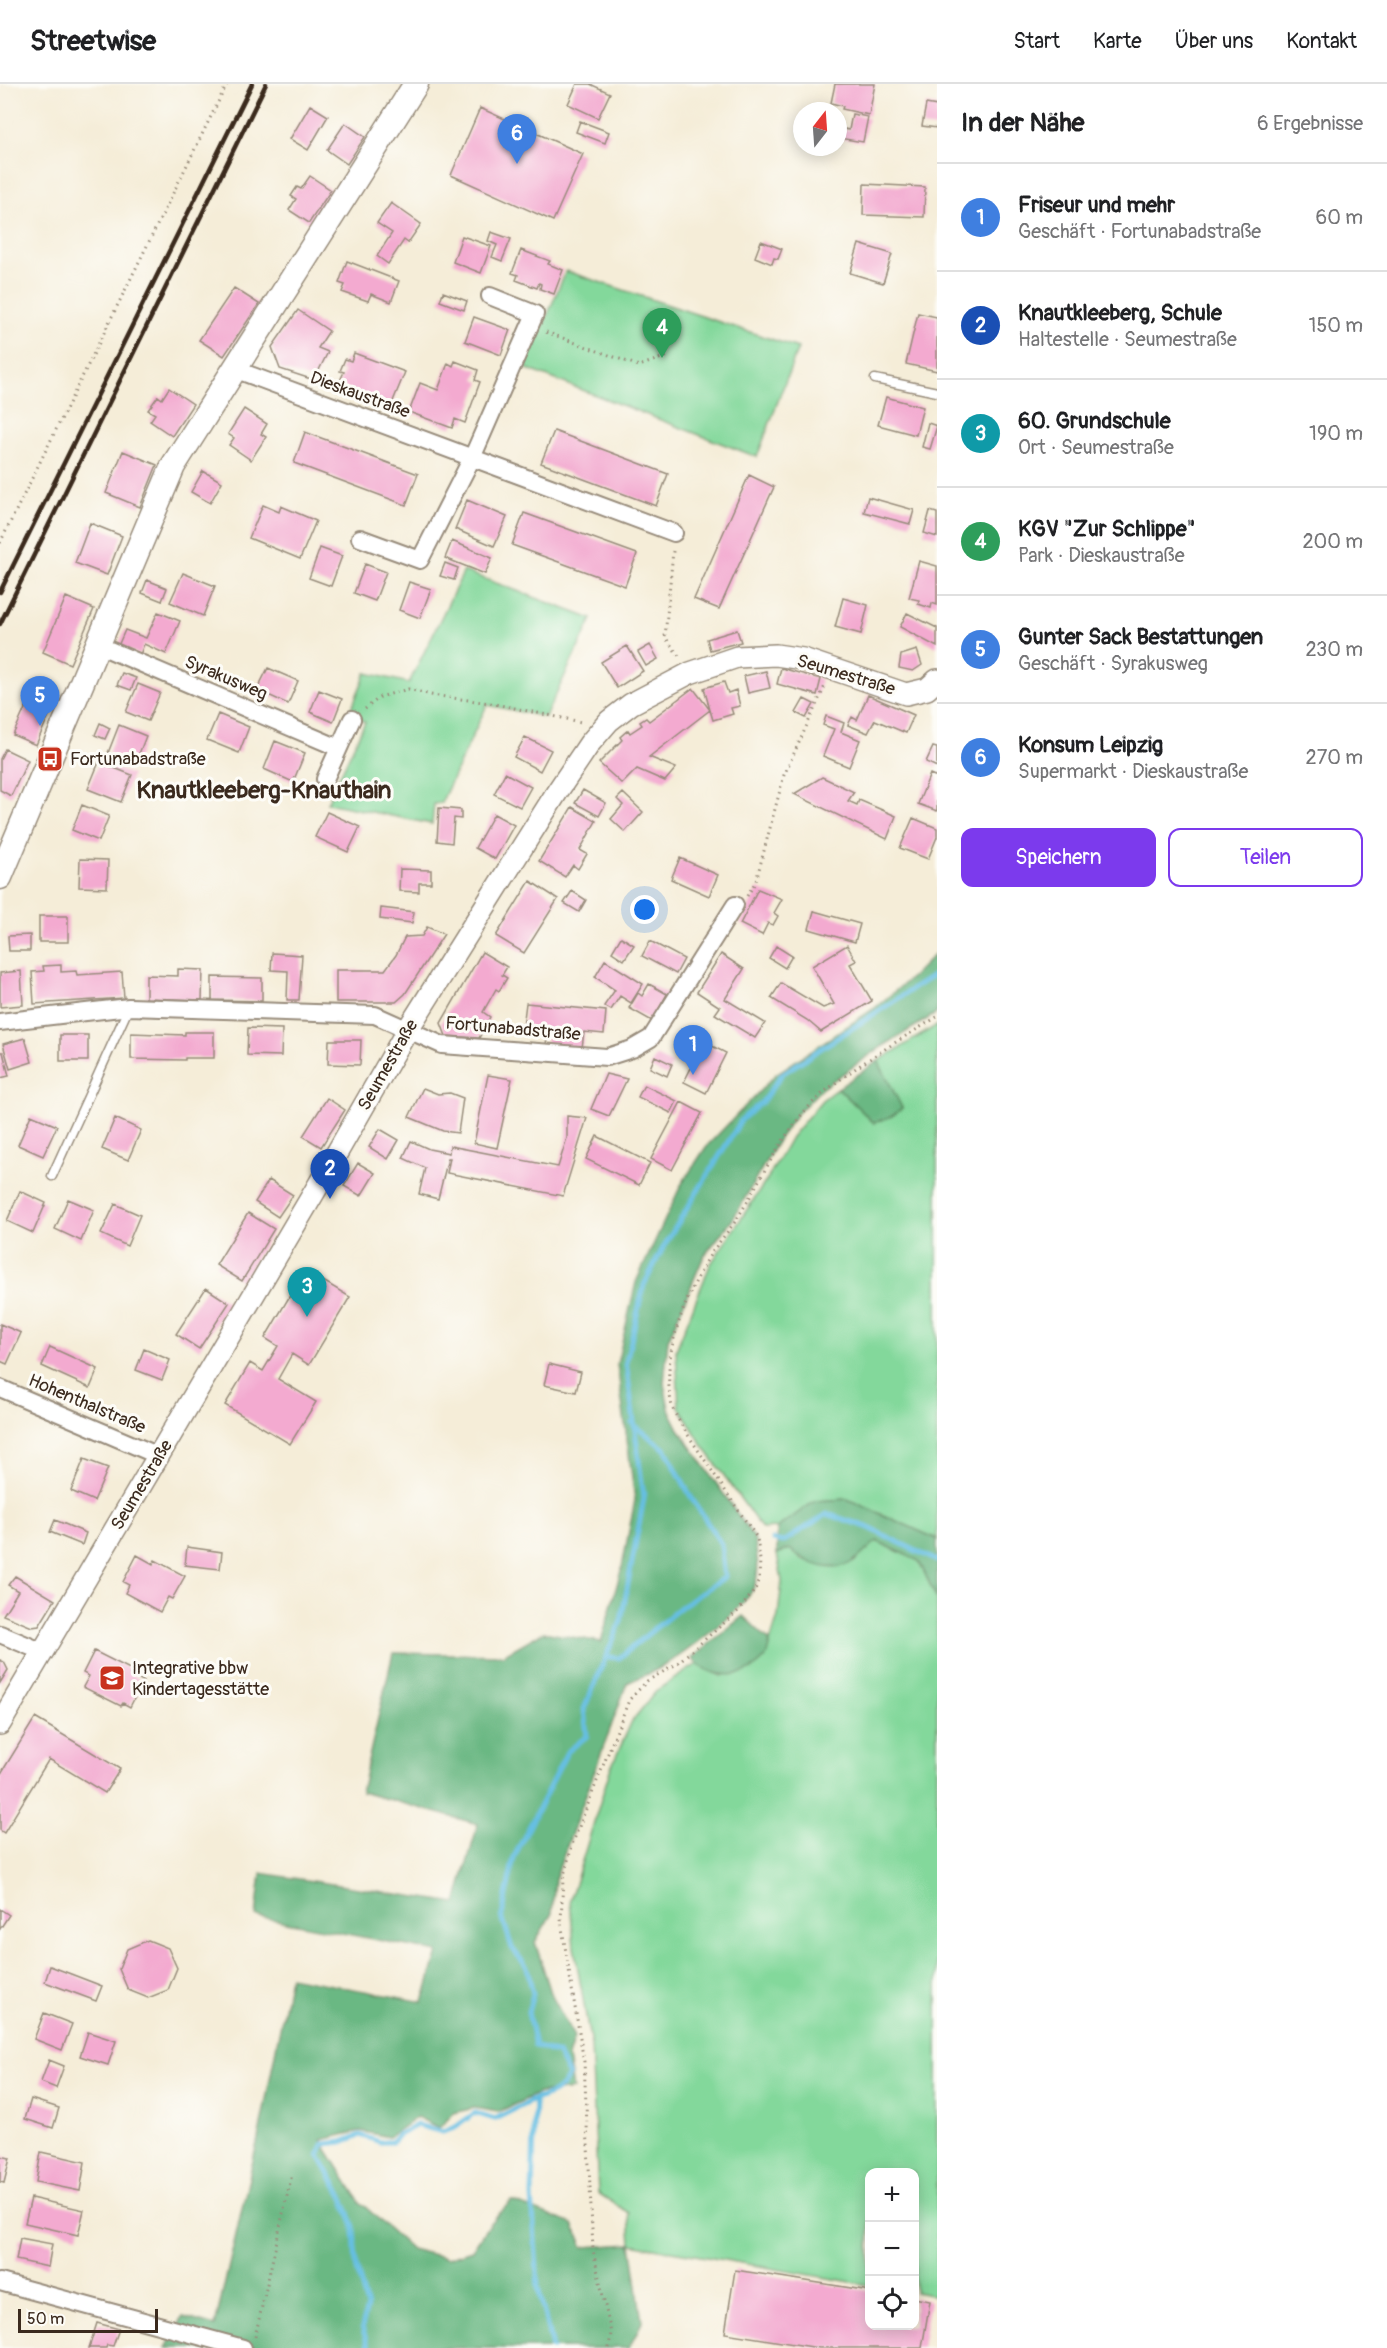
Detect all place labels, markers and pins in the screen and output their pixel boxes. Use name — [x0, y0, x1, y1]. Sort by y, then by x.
pin: 6 — [498, 115, 536, 164]
pin: 4 — [642, 308, 682, 358]
pin: 5 — [20, 676, 60, 726]
bus stop icon: Fortunabadstraße — [35, 744, 65, 774]
place label: Fortunabadstraße — [70, 748, 206, 771]
pin: 1 — [674, 1026, 712, 1075]
pin: 2 — [310, 1150, 350, 1199]
pin: 3 — [288, 1268, 326, 1317]
place label: Integrative bbw Kindertagesstätte — [132, 1657, 269, 1701]
school or university icon: Integrative bbw Kindertagesstätte — [97, 1663, 127, 1693]

